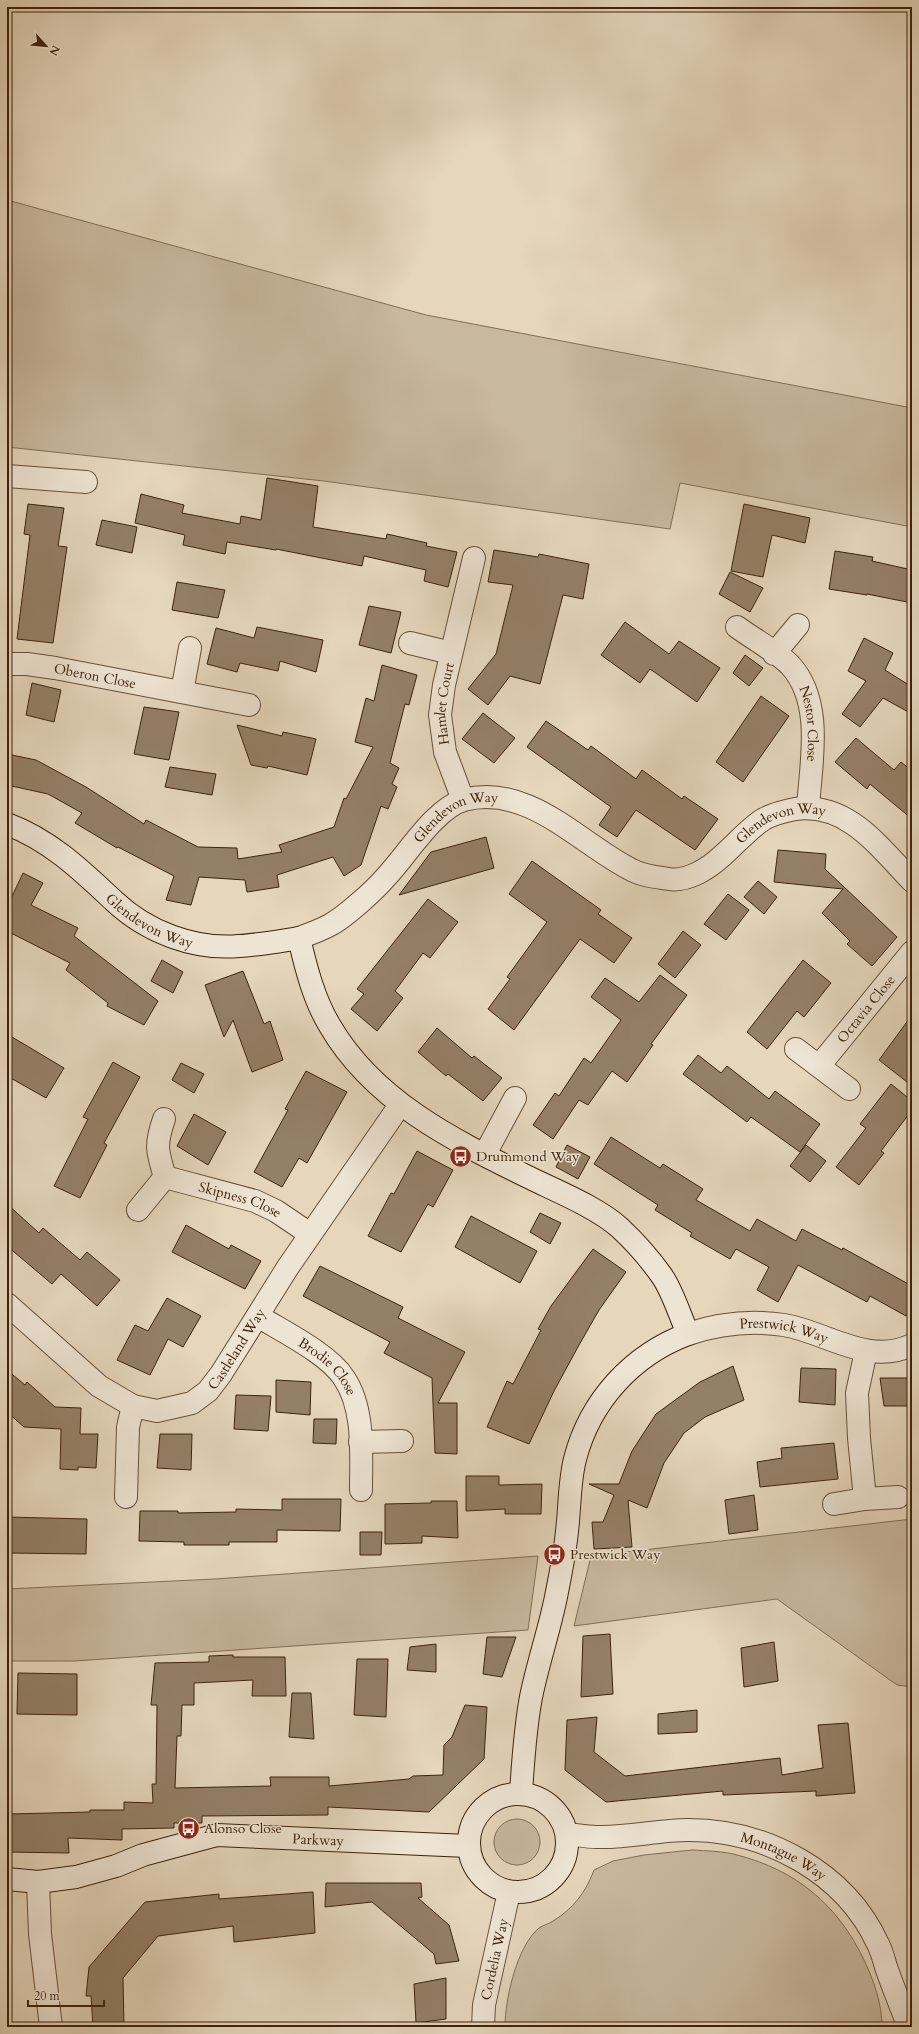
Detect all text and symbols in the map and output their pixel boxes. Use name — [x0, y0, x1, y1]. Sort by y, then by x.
north arrow — [26, 26, 66, 66]
text: N — [45, 43, 63, 58]
street label: Oberon Close — [52, 659, 138, 693]
street label: Hamlet Court — [431, 660, 459, 746]
street label: Nestor Close — [795, 683, 822, 762]
street label: Glendevon Way — [409, 788, 500, 847]
street label: Glendevon Way — [732, 799, 829, 848]
street label: Glendevon Way — [101, 889, 196, 953]
street label: Octavia Close — [833, 971, 900, 1047]
bus stop icon: Drummond Way — [448, 1143, 474, 1169]
place label: Drummond Way — [476, 1147, 580, 1166]
street label: Skipness Close — [196, 1177, 285, 1222]
street label: Castleland Way — [203, 1304, 270, 1394]
street label: Prestwick Way — [739, 1314, 832, 1348]
street label: Brodie Close — [295, 1333, 361, 1398]
bus stop icon: Prestwick Way — [541, 1541, 567, 1567]
place label: Prestwick Way — [570, 1545, 661, 1564]
bus stop icon: Alonso Close — [175, 1815, 201, 1841]
place label: Alonso Close — [204, 1819, 282, 1838]
street label: Montague Way — [738, 1828, 831, 1885]
street label: Parkway — [292, 1829, 345, 1851]
street label: Cordelia Way — [476, 1916, 513, 2002]
scale bar — [28, 1982, 104, 2008]
text: 20 m — [34, 1988, 61, 2004]

